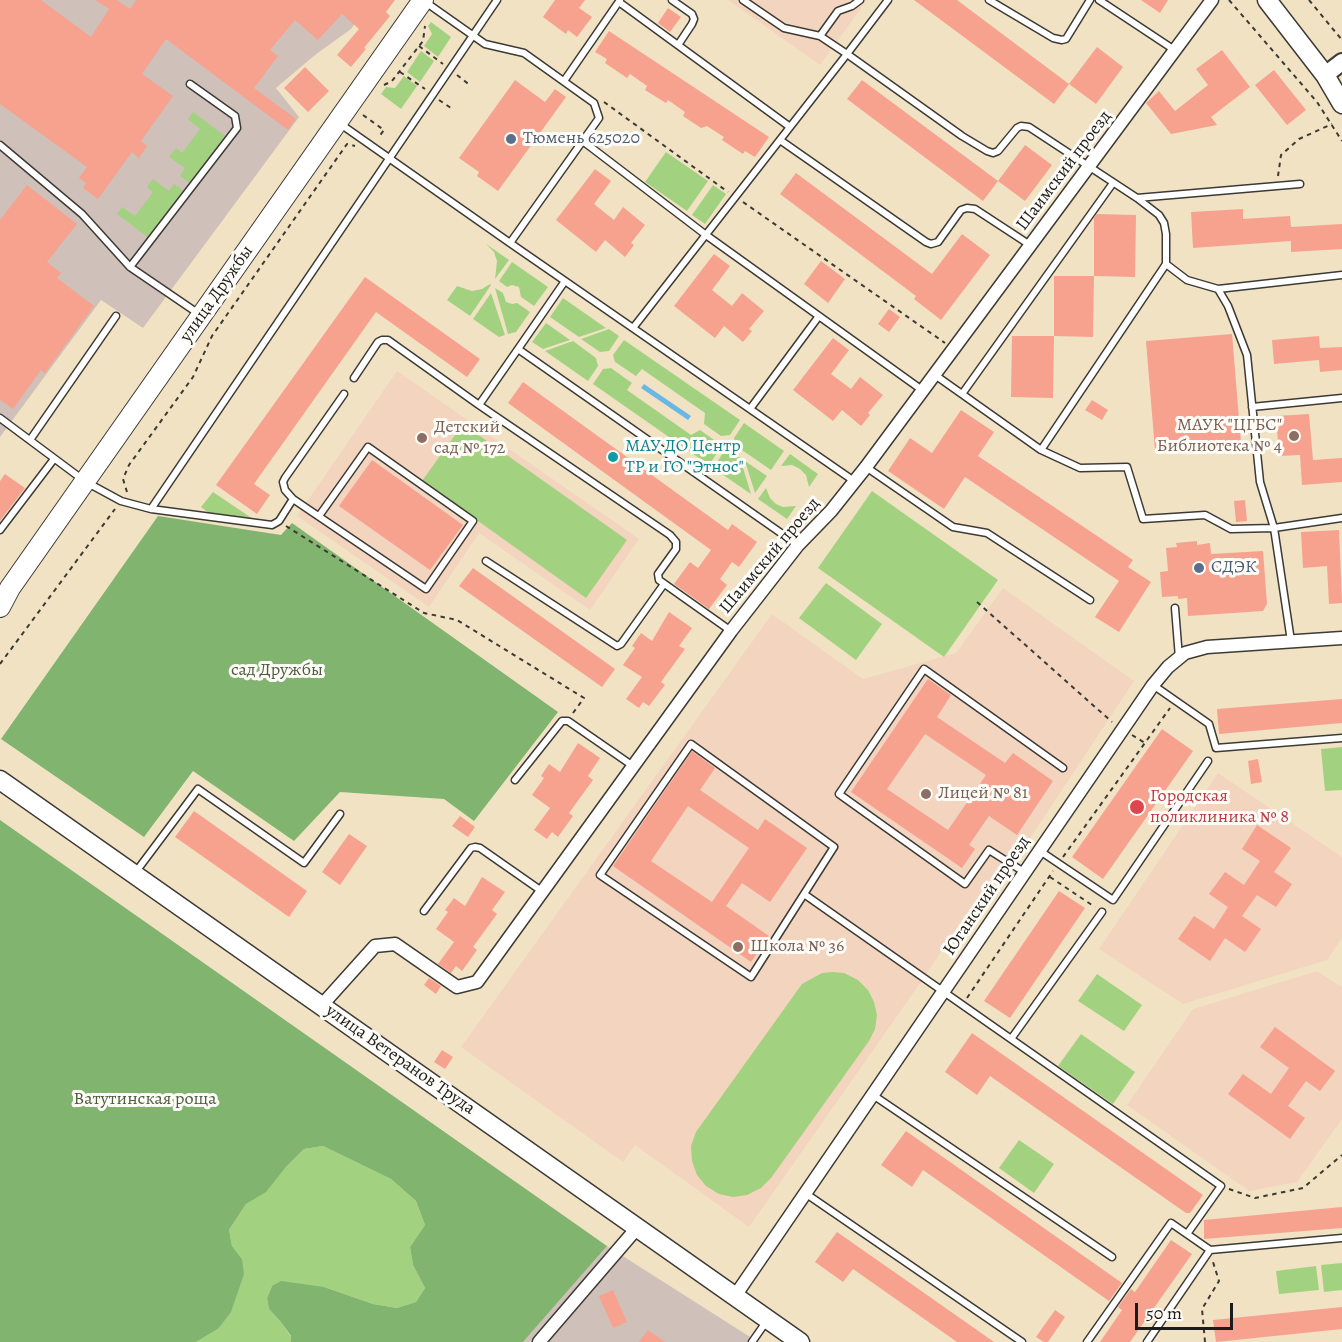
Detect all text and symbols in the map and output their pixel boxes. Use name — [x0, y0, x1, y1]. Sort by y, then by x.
street label: Шаимский проезд — [1012, 107, 1116, 235]
place label: Тюмень 625020 — [523, 128, 640, 150]
marker: Тюмень 625020 — [504, 132, 518, 146]
street label: улица Дружбы — [176, 241, 258, 347]
place label: МАУК "ЦГБС" Библиотека № 4 — [1157, 415, 1282, 458]
place label: Детский сад № 172 — [434, 417, 505, 460]
marker: МАУК "ЦГБС" Библиотека № 4 — [1287, 429, 1301, 443]
marker: Детский сад № 172 — [415, 431, 429, 445]
place label: МАУ ДО Центр ТР и ГО "Этнос" — [625, 436, 744, 478]
marker: МАУ ДО Центр ТР и ГО "Этнос" — [606, 450, 620, 464]
street label: Шаимский проезд — [715, 493, 825, 619]
place label: СДЭК — [1211, 557, 1256, 579]
marker: СДЭК — [1192, 561, 1206, 575]
park label: сад Дружбы — [231, 660, 323, 682]
place label: Лицей № 81 — [938, 783, 1028, 805]
place label: Городская поликлиника № 8 — [1150, 786, 1289, 828]
marker: Лицей № 81 — [919, 787, 933, 801]
marker: Городская поликлиника № 8 — [1128, 798, 1146, 816]
street label: Юганский проезд — [939, 832, 1035, 960]
place label: Школа № 36 — [750, 936, 844, 958]
marker: Школа № 36 — [731, 940, 745, 954]
street label: улица Ветеранов Труда — [321, 1000, 479, 1120]
park label: Ватутинская роща — [73, 1089, 217, 1111]
scale bar — [1138, 1291, 1236, 1329]
text: 50 m — [1146, 1301, 1182, 1325]

